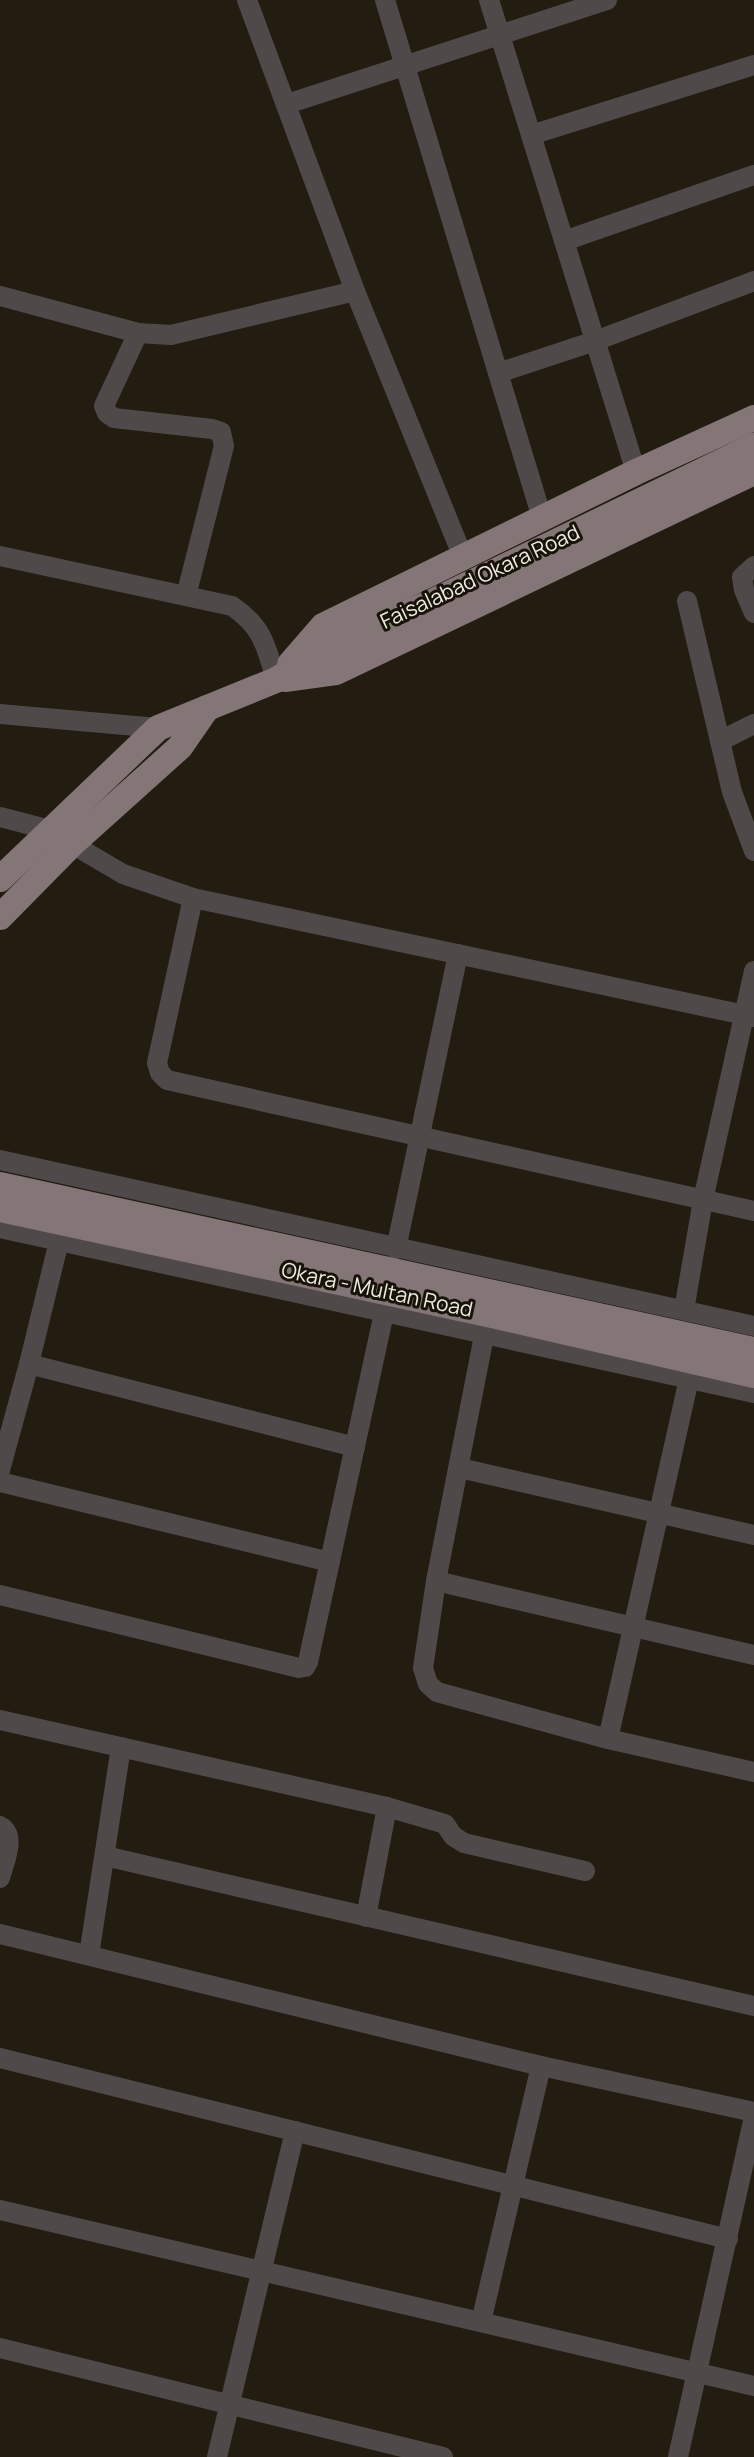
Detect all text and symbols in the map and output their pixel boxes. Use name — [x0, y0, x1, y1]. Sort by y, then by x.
street label: Faisalabad Okara Road — [375, 518, 584, 635]
street label: Okara - Multan Road — [279, 1255, 475, 1323]

